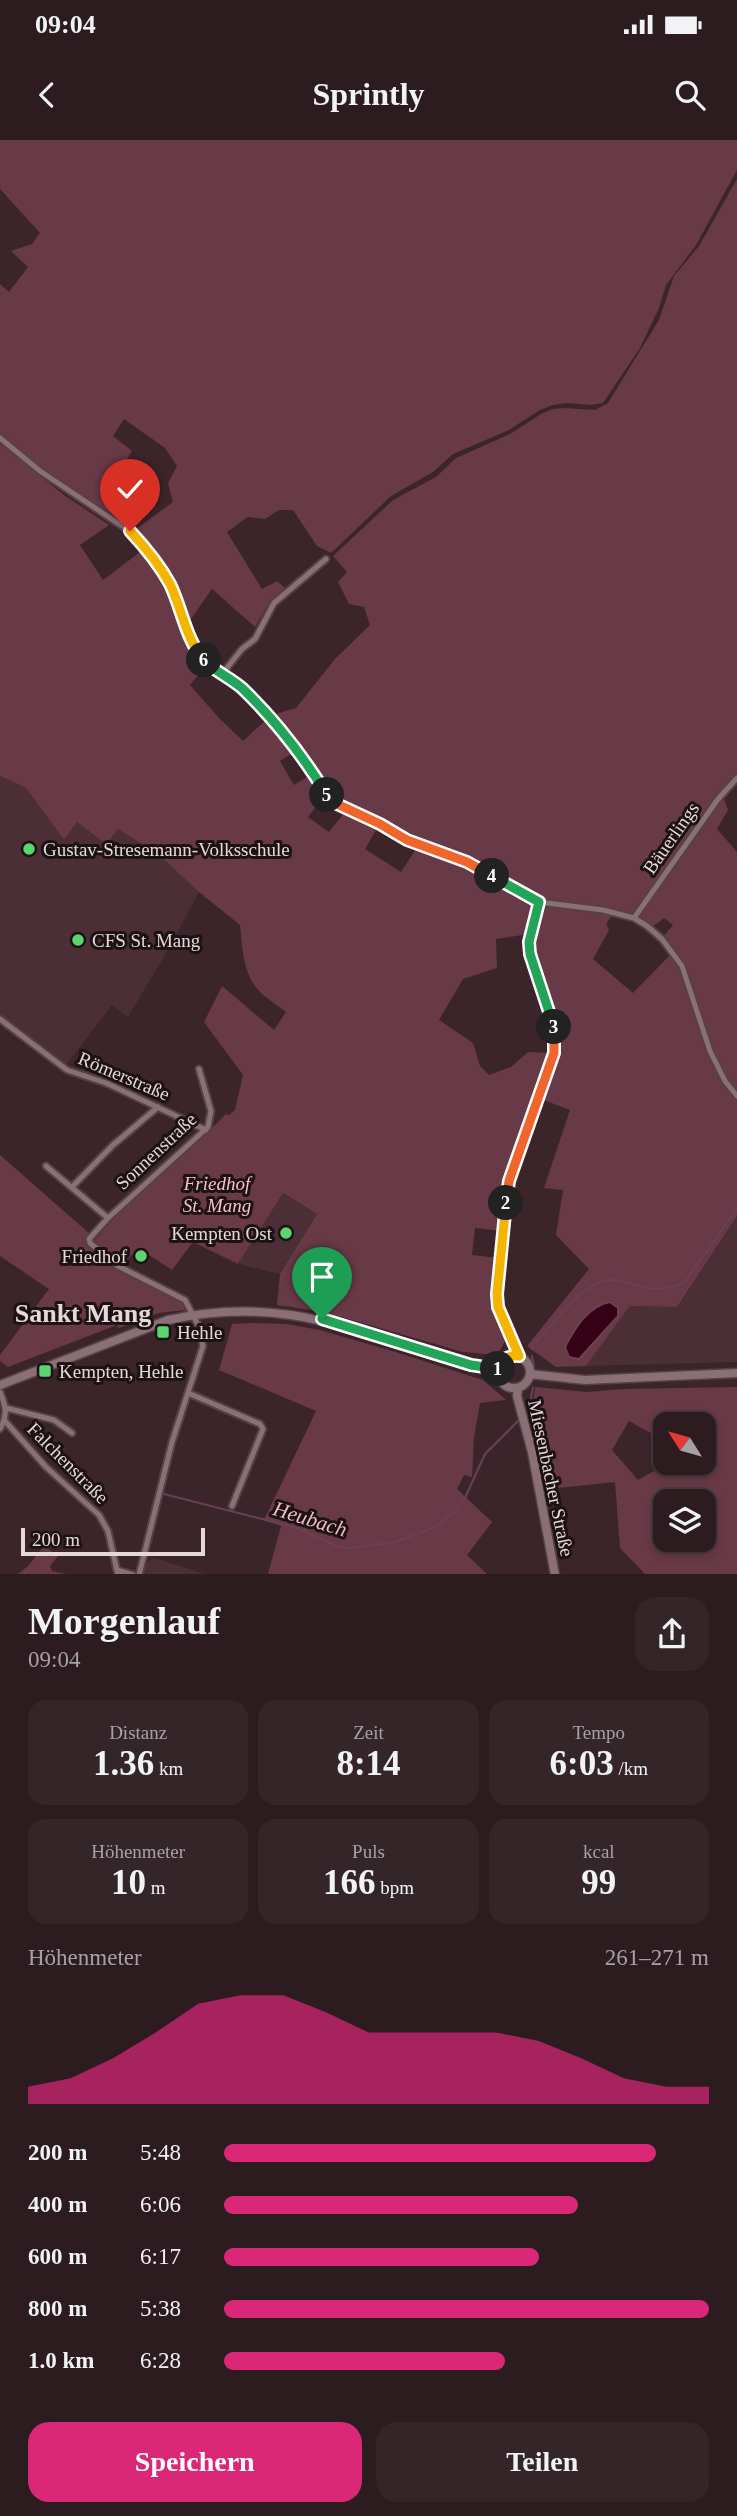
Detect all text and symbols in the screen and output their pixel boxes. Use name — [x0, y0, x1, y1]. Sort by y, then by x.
text: 09:04 — [35, 10, 96, 39]
icon: back — [28, 76, 66, 114]
text: Sprintly — [312, 76, 425, 112]
icon: search — [671, 76, 709, 114]
pin — [100, 459, 160, 531]
icon: check — [111, 470, 149, 508]
pin: 6 — [186, 643, 222, 678]
text: 6 — [199, 649, 208, 670]
pin: 5 — [310, 778, 344, 812]
text: 5 — [322, 784, 331, 805]
street label: Bäuerlings — [639, 798, 703, 878]
place label: Gustav-Stresemann-Volksschule — [43, 839, 290, 860]
marker: Gustav-Stresemann-Volksschule — [21, 841, 37, 857]
pin: 4 — [475, 858, 510, 894]
text: 4 — [487, 865, 496, 886]
place label: CFS St. Mang — [92, 930, 201, 951]
marker: CFS St. Mang — [70, 932, 86, 948]
pin: 3 — [536, 1010, 572, 1044]
text: 3 — [549, 1016, 558, 1037]
street label: Römerstraße — [75, 1047, 173, 1105]
street label: Sonnenstraße — [111, 1108, 201, 1194]
park label: Friedhof St. Mang — [183, 1173, 253, 1216]
pin: 2 — [489, 1186, 524, 1220]
text: 2 — [501, 1192, 510, 1213]
place label: Kempten Ost — [171, 1223, 273, 1244]
marker: Kempten Ost — [278, 1225, 294, 1241]
place label: Friedhof — [62, 1246, 128, 1267]
pin — [292, 1247, 352, 1319]
marker: Friedhof — [133, 1248, 149, 1264]
icon: arrive — [303, 1258, 341, 1296]
district label: Sankt Mang — [15, 1299, 151, 1328]
place label: Hehle — [177, 1322, 222, 1343]
marker: Hehle — [155, 1324, 171, 1340]
pin: 1 — [480, 1352, 516, 1386]
text: 1 — [493, 1358, 502, 1379]
place label: Kempten, Hehle — [59, 1361, 184, 1382]
marker: Kempten, Hehle — [37, 1363, 53, 1379]
street label: Miesenbacher Straße — [524, 1398, 578, 1558]
north arrow — [653, 1412, 716, 1475]
map controls — [653, 1412, 716, 1552]
street label: Falchenstraße — [23, 1418, 113, 1508]
button: layers — [653, 1489, 716, 1552]
water label: Heubach — [269, 1496, 350, 1542]
scale bar — [21, 1526, 205, 1557]
text: 200 m — [32, 1529, 80, 1550]
button: share — [635, 1597, 709, 1671]
text: Morgenlauf — [28, 1600, 220, 1642]
text: 09:04 — [28, 1647, 80, 1672]
text: Distanz — [109, 1722, 167, 1743]
text: Zeit — [353, 1722, 384, 1743]
text: Tempo — [573, 1722, 625, 1743]
text: 1.36 — [93, 1744, 154, 1783]
text: 8:14 — [336, 1744, 401, 1783]
text: 6:03 — [550, 1744, 614, 1783]
text: km — [154, 1758, 183, 1779]
text: /km — [614, 1758, 648, 1779]
text: Höhenmeter — [91, 1841, 185, 1862]
text: Puls — [352, 1841, 385, 1862]
text: kcal — [583, 1841, 615, 1862]
text: 10 — [111, 1863, 146, 1902]
text: 166 — [323, 1863, 375, 1902]
text: 99 — [581, 1863, 616, 1902]
text: m — [146, 1877, 165, 1898]
text: bpm — [375, 1877, 414, 1898]
text: Höhenmeter — [28, 1945, 142, 1970]
text: 261–271 m — [605, 1945, 709, 1970]
text: 200 m — [28, 2140, 87, 2165]
text: 5:48 — [140, 2140, 181, 2165]
text: 400 m — [28, 2192, 87, 2217]
text: 6:06 — [140, 2192, 181, 2217]
text: 600 m — [28, 2244, 87, 2269]
text: 6:17 — [140, 2244, 181, 2269]
text: 800 m — [28, 2296, 87, 2321]
text: 5:38 — [140, 2296, 181, 2321]
text: 1.0 km — [28, 2348, 94, 2373]
text: 6:28 — [140, 2348, 181, 2373]
button: Speichern — [28, 2422, 362, 2502]
button: Teilen — [376, 2422, 709, 2502]

